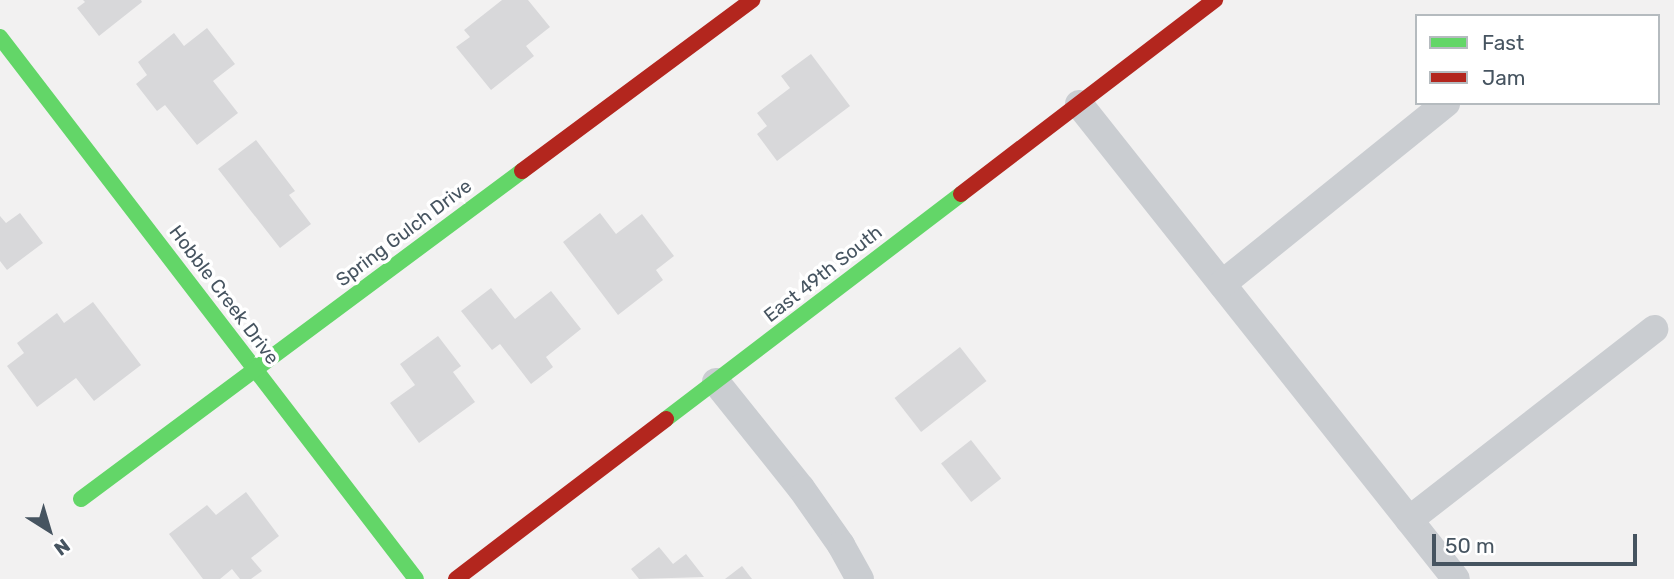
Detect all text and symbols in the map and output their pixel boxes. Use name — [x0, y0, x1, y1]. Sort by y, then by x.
legend — [1415, 14, 1660, 105]
text: Fast — [1482, 30, 1524, 55]
text: Jam — [1482, 65, 1526, 90]
street label: Spring Gulch Drive — [332, 175, 476, 291]
street label: Hobble Creek Drive — [164, 221, 284, 369]
street label: East 49th South — [759, 221, 887, 327]
north arrow — [14, 495, 84, 565]
scale bar — [1436, 520, 1641, 564]
text: 50 m — [1445, 533, 1495, 558]
text: N — [50, 534, 74, 560]

